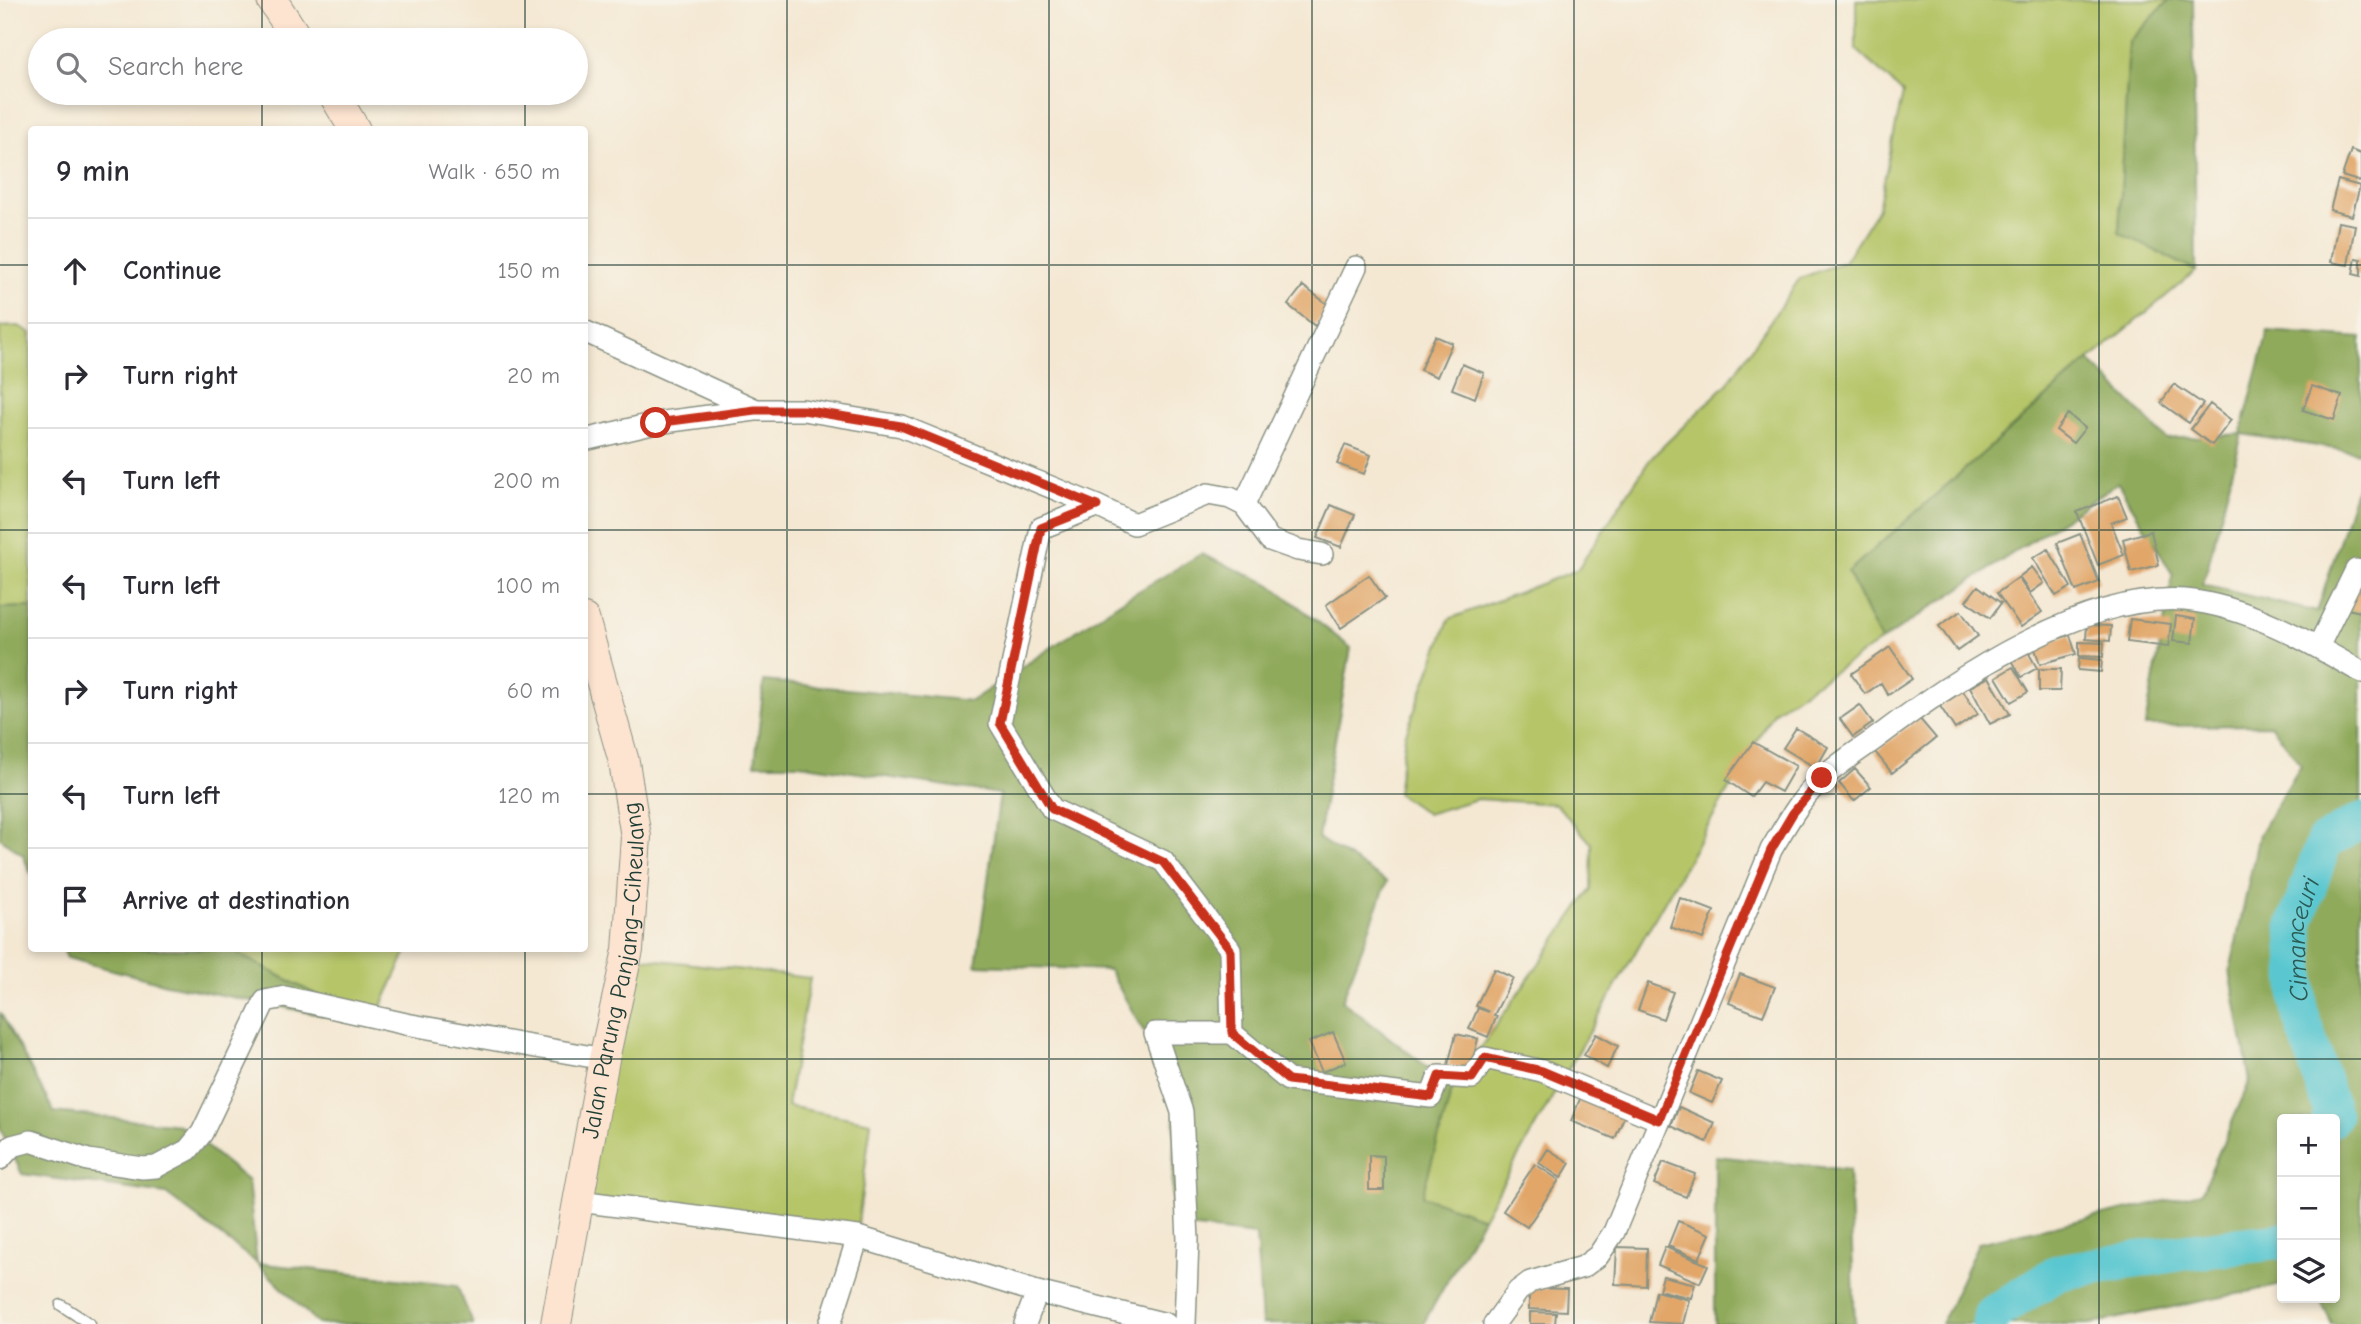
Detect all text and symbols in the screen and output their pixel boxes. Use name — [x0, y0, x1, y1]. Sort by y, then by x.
search box — [28, 28, 588, 105]
icon: search — [52, 48, 90, 86]
text: Search here — [108, 52, 243, 82]
text: 9 min — [56, 154, 130, 189]
text: Walk · 650 m — [429, 158, 560, 185]
icon: ahead — [56, 252, 94, 290]
text: Continue — [123, 256, 221, 286]
text: 150 m — [498, 257, 560, 284]
icon: right — [56, 357, 94, 395]
text: Turn right — [123, 361, 237, 391]
text: 20 m — [507, 362, 560, 389]
route start — [640, 407, 671, 438]
icon: left — [56, 462, 94, 500]
text: Turn left — [123, 466, 220, 496]
text: 200 m — [493, 467, 560, 494]
icon: left — [56, 567, 94, 605]
text: Turn left — [123, 571, 220, 601]
text: 100 m — [496, 572, 560, 599]
icon: right — [56, 672, 94, 710]
text: Turn right — [123, 676, 237, 706]
text: 60 m — [507, 677, 560, 704]
route end — [1806, 762, 1837, 793]
icon: left — [56, 777, 94, 815]
text: Turn left — [123, 781, 220, 811]
text: 120 m — [498, 782, 560, 809]
street label: Jalan Parung Panjang–Ciheulang — [576, 800, 650, 1141]
water label: Cimanceuri — [2280, 872, 2327, 1002]
icon: arrive — [56, 882, 94, 920]
text: Arrive at destination — [123, 886, 350, 916]
map controls — [2277, 1114, 2340, 1303]
button: + — [2277, 1114, 2340, 1177]
button: − — [2277, 1177, 2340, 1240]
button: layers — [2277, 1240, 2340, 1303]

